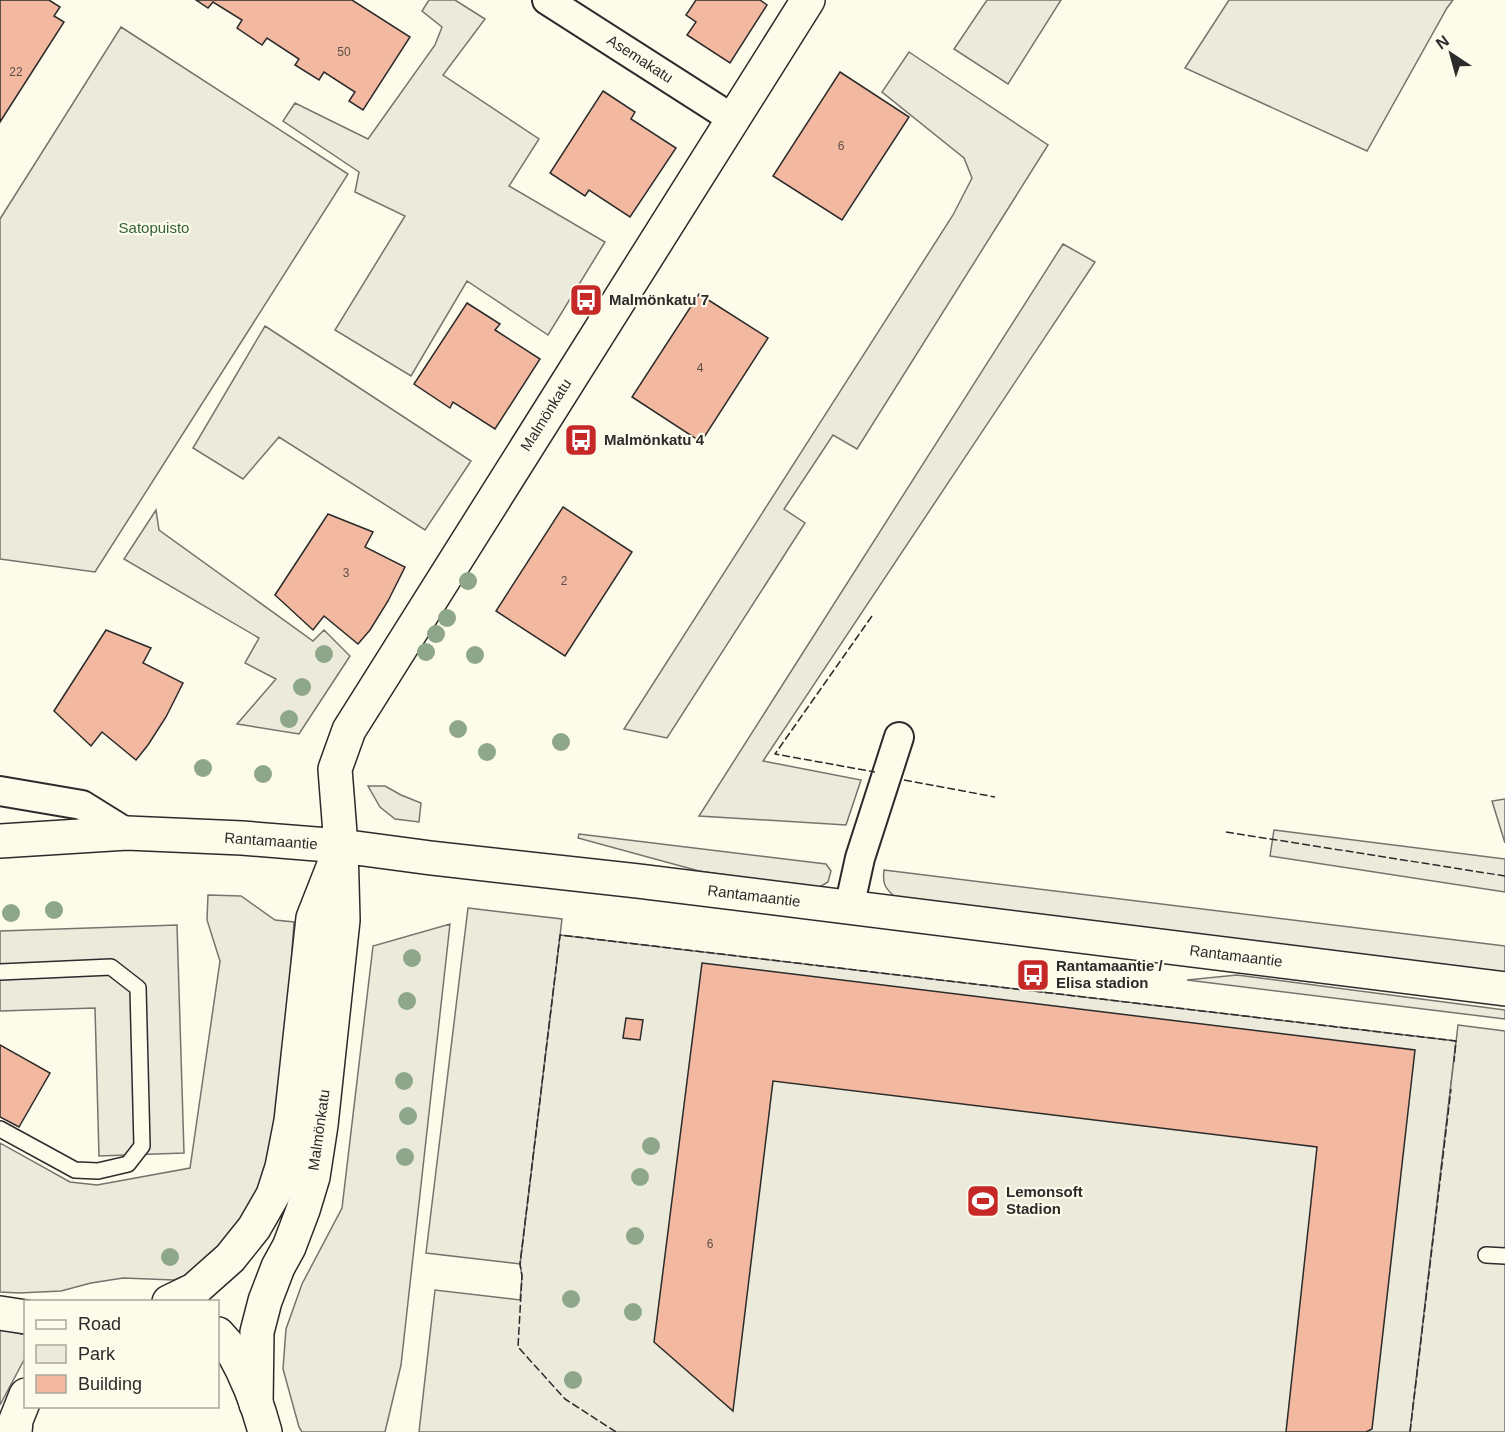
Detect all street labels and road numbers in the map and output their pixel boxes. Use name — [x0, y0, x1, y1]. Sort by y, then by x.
street label: Asemakatu — [604, 31, 676, 86]
street label: Malmönkatu — [517, 376, 574, 454]
street label: Rantamaantie — [224, 829, 318, 852]
street label: Rantamaantie — [707, 881, 801, 910]
street label: Rantamaantie — [1189, 941, 1283, 970]
street label: Malmönkatu — [304, 1088, 333, 1172]

